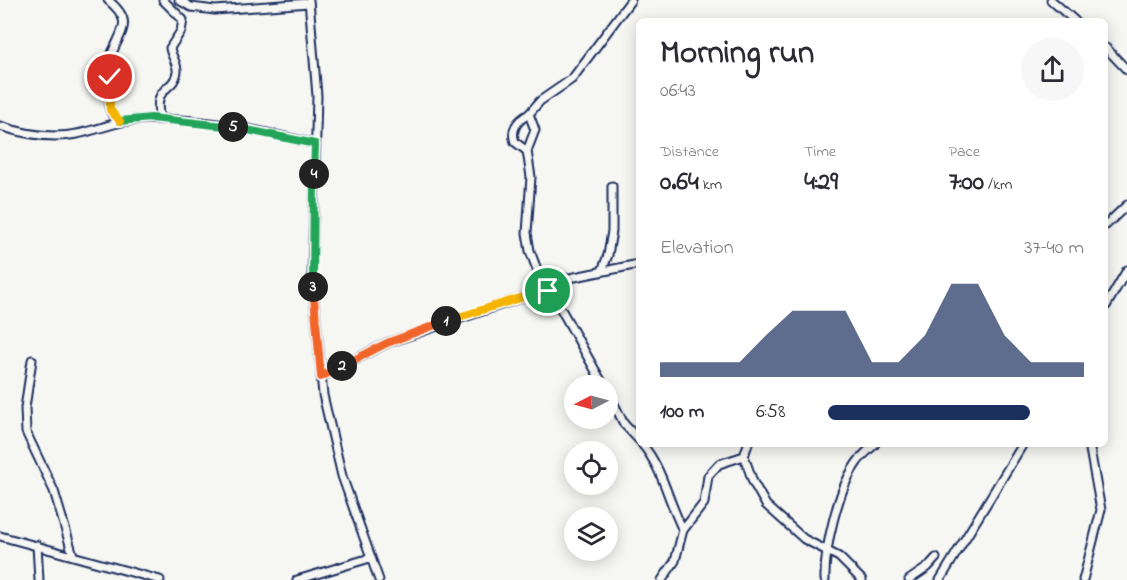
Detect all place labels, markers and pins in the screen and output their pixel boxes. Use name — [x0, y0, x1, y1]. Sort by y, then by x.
pin — [84, 51, 135, 102]
pin: 5 — [218, 112, 248, 142]
pin: 4 — [299, 159, 329, 189]
pin — [522, 265, 573, 316]
pin: 3 — [298, 272, 328, 302]
pin: 1 — [431, 306, 461, 336]
pin: 2 — [327, 351, 357, 381]

